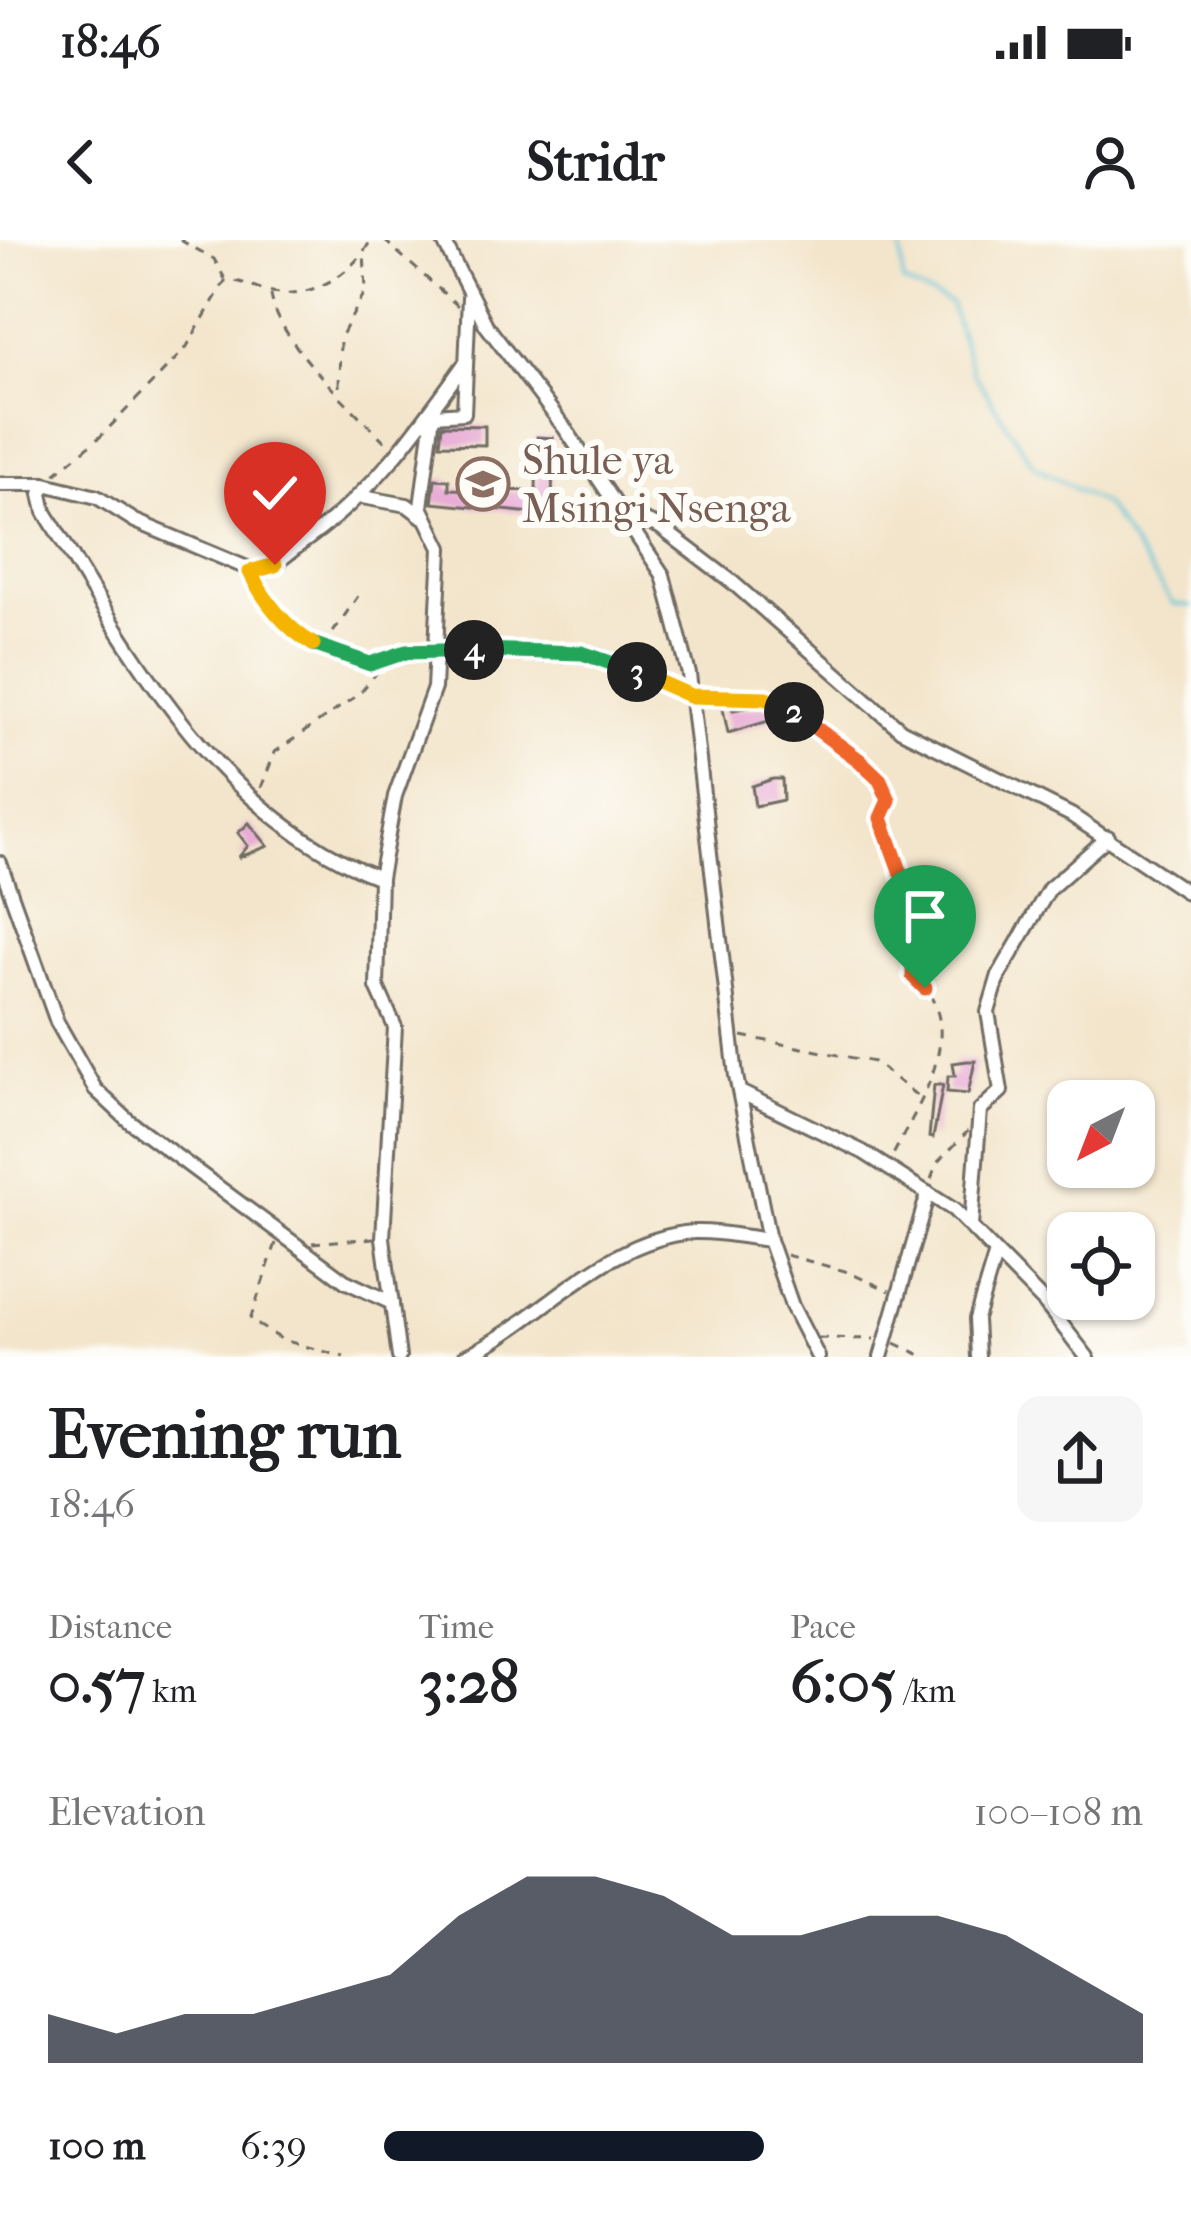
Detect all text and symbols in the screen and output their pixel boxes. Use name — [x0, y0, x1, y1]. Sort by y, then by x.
text: 18:46 — [60, 16, 161, 69]
icon: back — [48, 129, 114, 195]
icon: person — [1077, 129, 1143, 195]
text: Stridr — [526, 131, 665, 194]
place label: Shule ya Msingi Nsenga — [522, 436, 791, 533]
pin — [224, 442, 326, 565]
school or university icon: Shule ya Msingi Nsenga — [455, 456, 511, 512]
icon: check — [242, 460, 308, 526]
pin: 4 — [444, 620, 504, 680]
text: 4 — [464, 630, 484, 669]
pin: 3 — [607, 642, 667, 702]
text: 3 — [630, 652, 644, 691]
pin: 2 — [764, 682, 824, 742]
text: 2 — [786, 692, 802, 731]
pin — [874, 865, 976, 988]
icon: arrive — [892, 883, 958, 949]
north arrow — [1047, 1080, 1155, 1188]
map controls — [1047, 1080, 1155, 1320]
button: locate — [1047, 1212, 1155, 1320]
button: share — [1017, 1396, 1143, 1522]
text: Evening run — [48, 1397, 401, 1474]
text: 18:46 — [48, 1481, 135, 1527]
text: Distance — [48, 1608, 172, 1647]
text: Time — [419, 1608, 494, 1647]
text: Pace — [790, 1608, 856, 1647]
text: 0.57 — [48, 1647, 145, 1718]
text: 3:28 — [419, 1647, 519, 1718]
text: 6:05 — [790, 1647, 896, 1718]
text: km — [145, 1672, 197, 1711]
text: /km — [896, 1672, 956, 1711]
text: Elevation — [48, 1789, 206, 1835]
text: 100–108 m — [974, 1789, 1143, 1835]
text: 100 m — [48, 2123, 146, 2169]
text: 6:39 — [240, 2123, 307, 2169]

